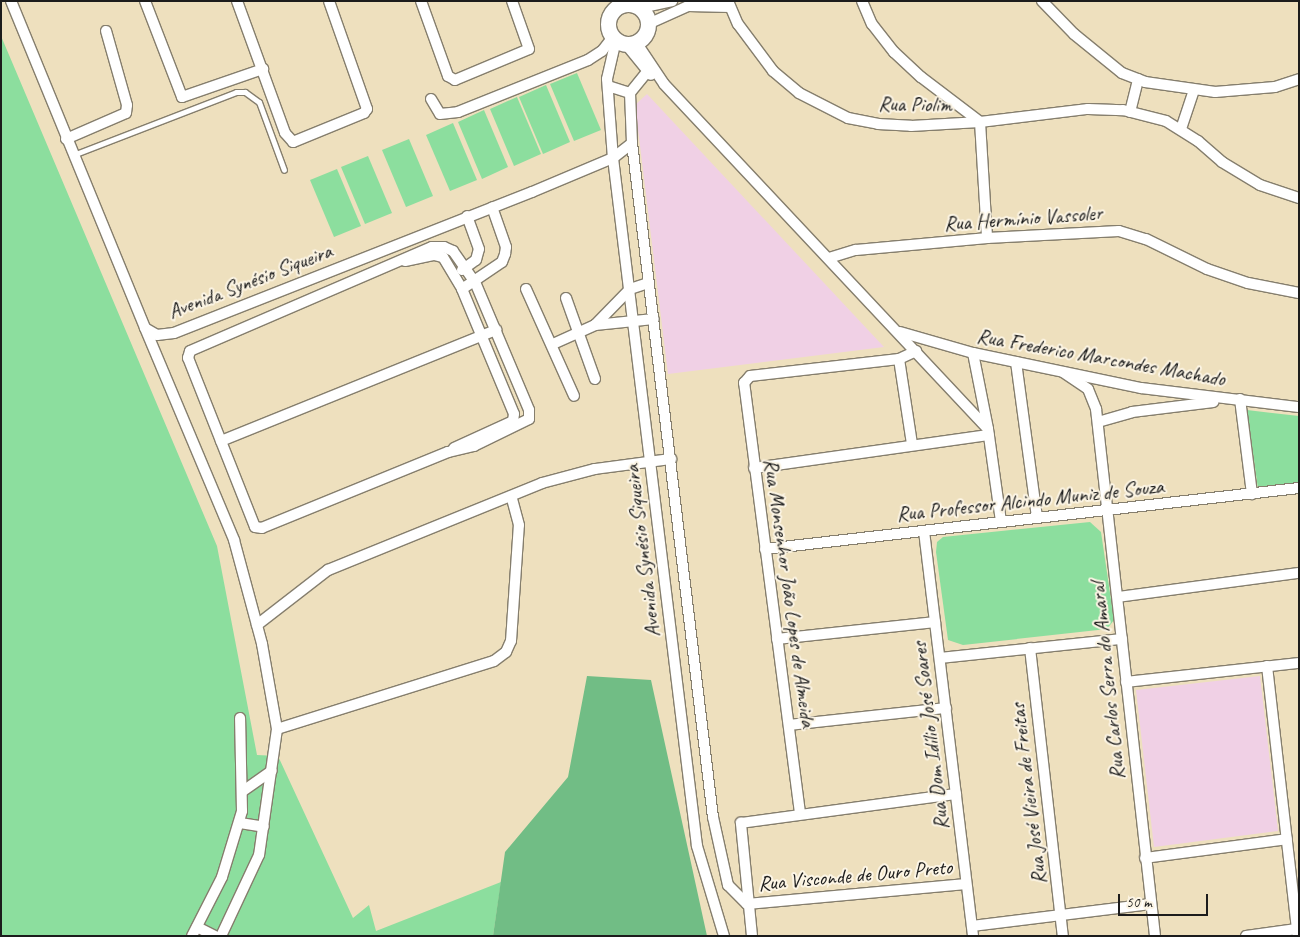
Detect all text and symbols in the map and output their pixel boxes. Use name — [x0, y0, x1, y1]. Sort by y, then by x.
street label: Rua Piolim — [878, 91, 952, 117]
street label: Rua Hermínio Vassoler — [943, 200, 1103, 236]
street label: Avenida Synésio Siqueira — [165, 238, 335, 324]
street label: Rua Frederico Marcondes Machado — [975, 323, 1227, 391]
street label: Rua Monsenhor João Lopes de Almeida — [759, 457, 821, 729]
street label: Avenida Synésio Siqueira — [619, 463, 665, 639]
street label: Rua Professor Alcindo Muniz de Souza — [895, 473, 1165, 527]
street label: Rua Carlos Serra do Amaral — [1084, 581, 1130, 781]
street label: Rua Dom Idílio José Soares — [906, 641, 954, 831]
street label: Rua José Vieira de Freitas — [1004, 702, 1052, 886]
street label: Rua Visconde de Ouro Preto — [757, 854, 953, 896]
scale bar — [1120, 884, 1210, 916]
text: 50 m — [1126, 893, 1152, 912]

